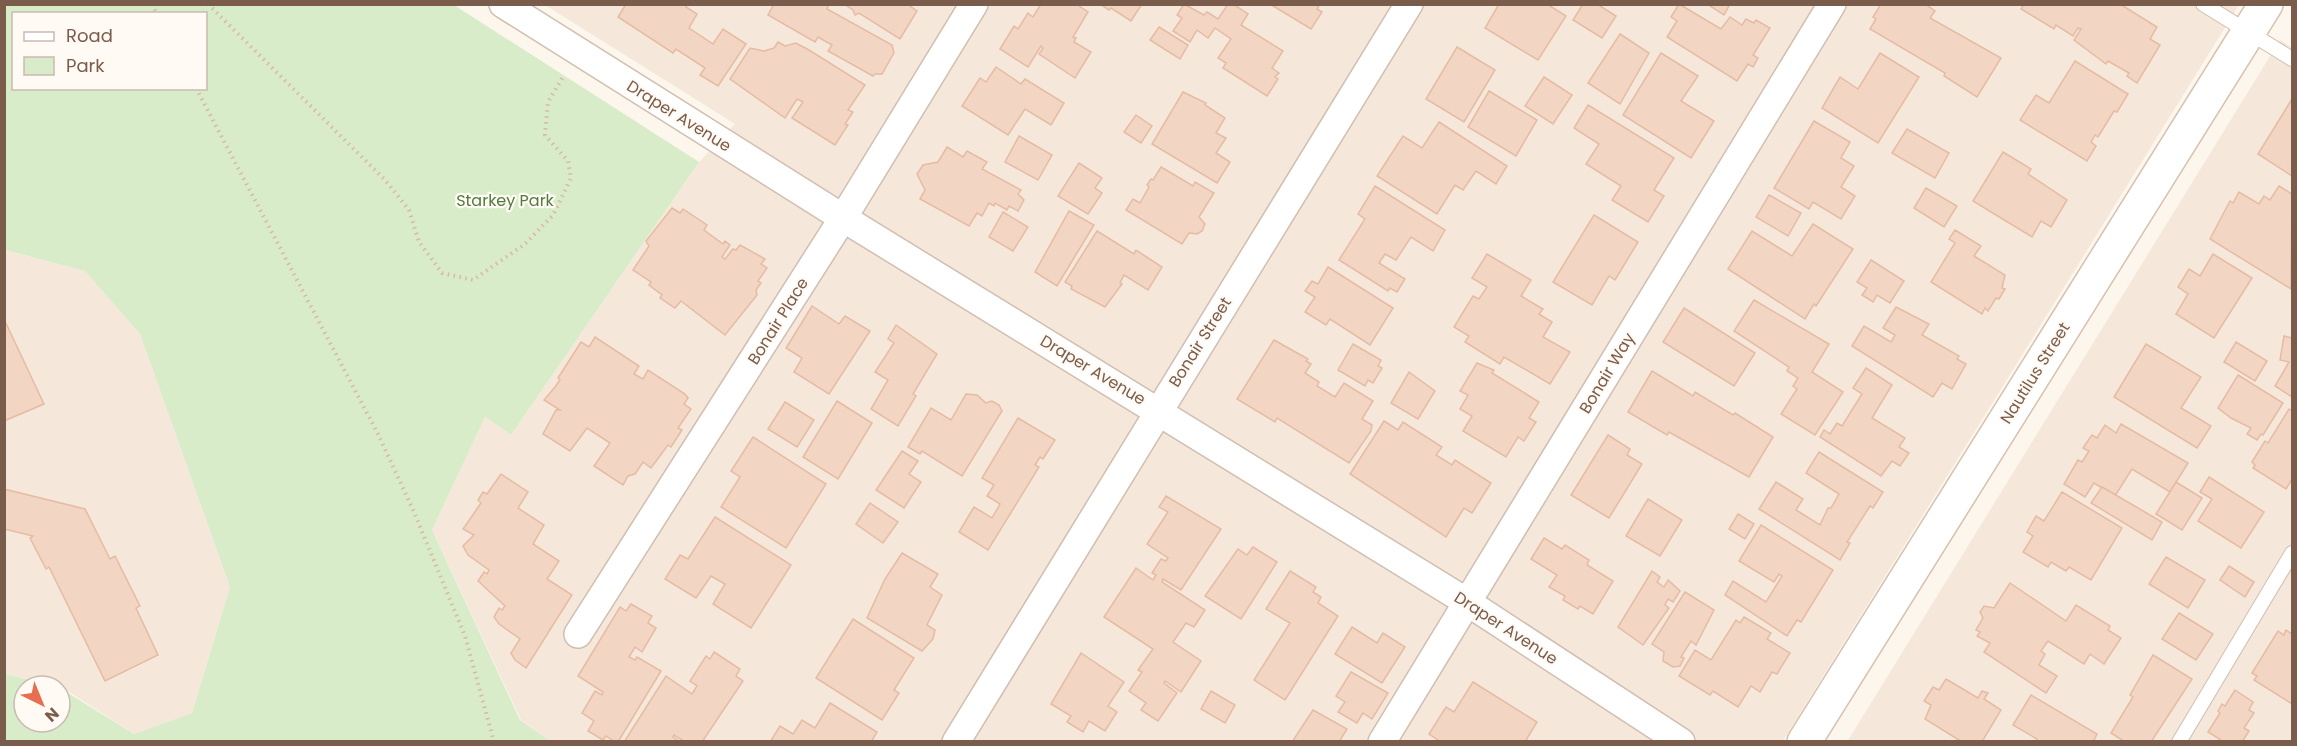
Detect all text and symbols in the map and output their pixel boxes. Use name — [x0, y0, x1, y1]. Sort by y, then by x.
legend — [12, 12, 207, 90]
text: Road — [66, 23, 113, 48]
text: Park — [66, 53, 105, 78]
street label: Draper Avenue — [622, 75, 736, 157]
park label: Starkey Park — [456, 189, 555, 212]
street label: Bonair Place — [742, 273, 814, 369]
street label: Bonair Street — [1163, 292, 1237, 391]
street label: Nautilus Street — [1995, 318, 2076, 428]
street label: Bonair Way — [1574, 328, 1640, 418]
street label: Draper Avenue — [1036, 329, 1150, 411]
street label: Draper Avenue — [1450, 586, 1562, 670]
north arrow — [12, 674, 72, 734]
text: N — [40, 702, 64, 727]

